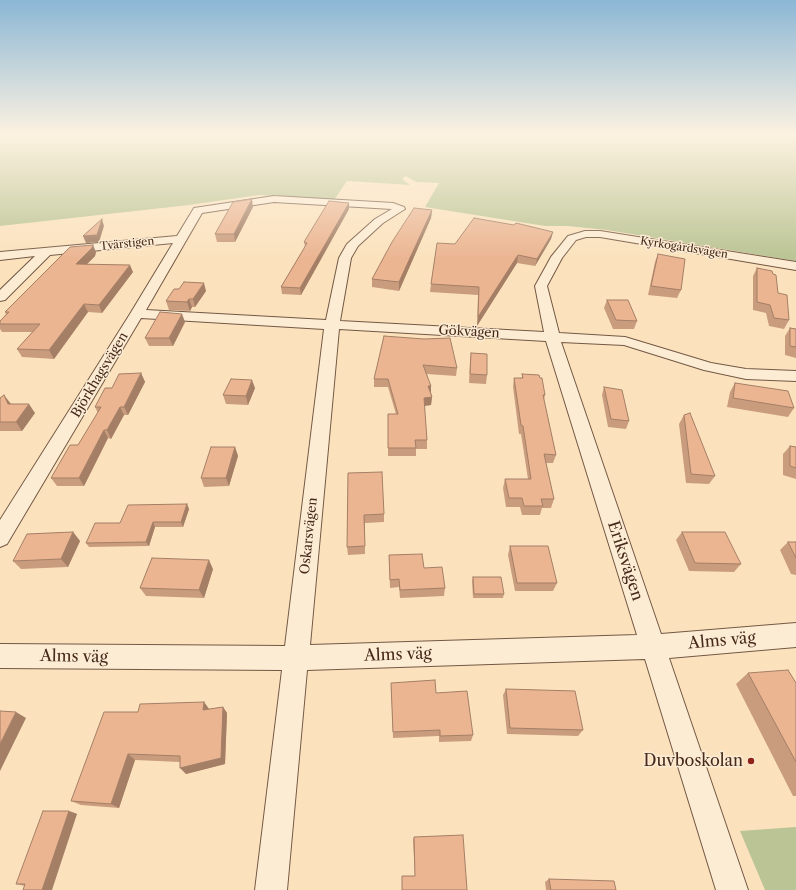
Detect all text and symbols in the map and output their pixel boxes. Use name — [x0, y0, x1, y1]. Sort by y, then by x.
street label: Tvärstigen — [99, 235, 155, 253]
street label: Kyrkogårdsvägen — [639, 235, 729, 261]
street label: Gökvägen — [438, 323, 500, 341]
street label: Björkhagsvägen — [68, 329, 132, 421]
street label: Oskarsvägen — [297, 497, 321, 575]
street label: Eriksvägen — [603, 519, 647, 603]
street label: Alms väg — [687, 628, 757, 654]
street label: Alms väg — [364, 644, 432, 666]
street label: Alms väg — [40, 647, 108, 667]
place label: Duvboskolan — [644, 751, 743, 771]
marker: Duvboskolan — [746, 756, 756, 766]

